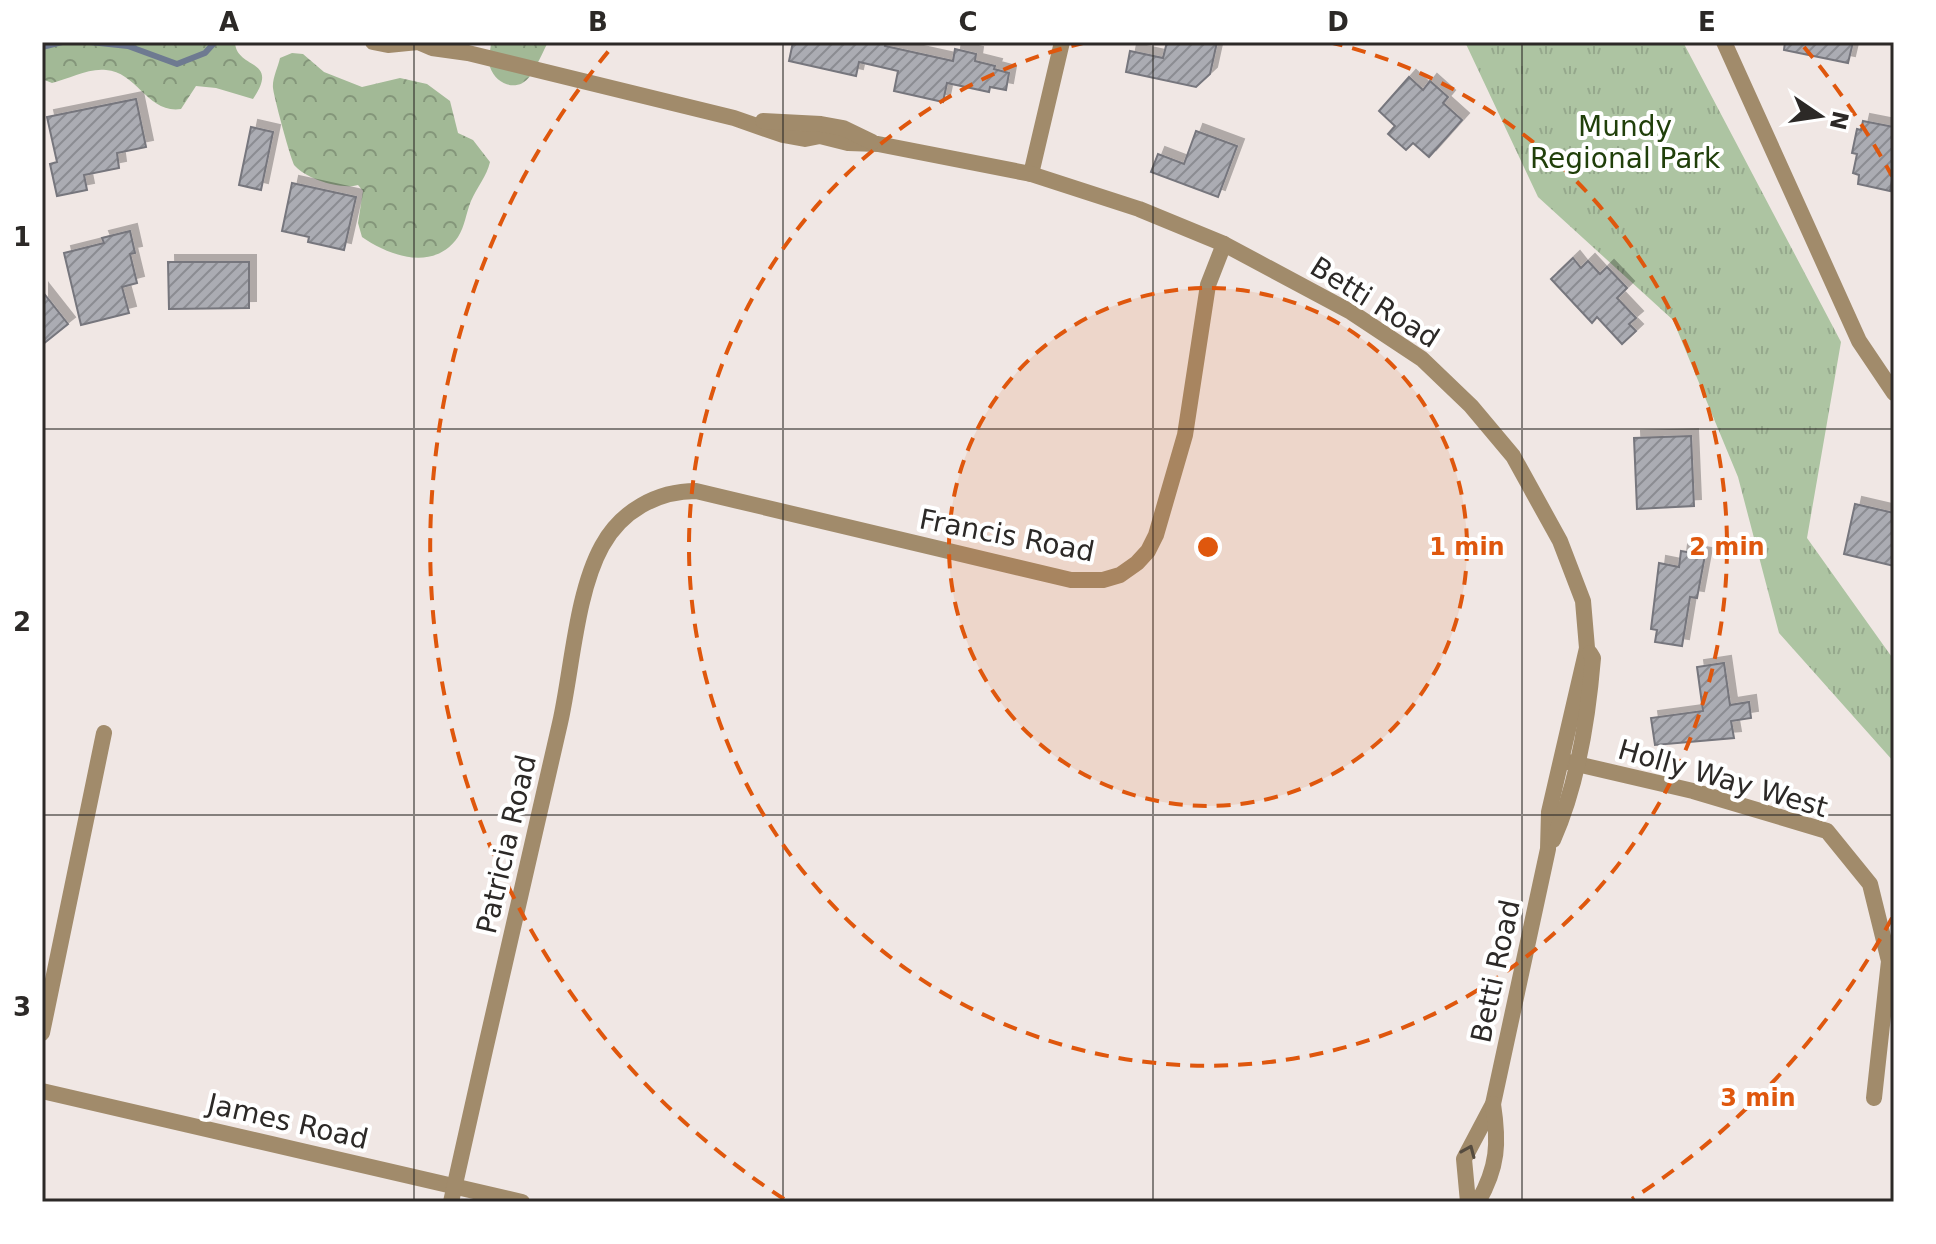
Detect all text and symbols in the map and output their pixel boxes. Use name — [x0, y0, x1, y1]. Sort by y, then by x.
text: A — [219, 7, 239, 37]
text: B — [588, 7, 608, 37]
text: C — [958, 7, 978, 37]
text: D — [1327, 7, 1349, 37]
text: E — [1698, 7, 1716, 37]
north arrow — [1780, 76, 1860, 156]
text: N — [1825, 109, 1853, 132]
park label: Mundy Regional Park — [1530, 110, 1721, 175]
text: 1 — [13, 222, 31, 252]
street label: Betti Road — [1304, 250, 1445, 355]
street label: Francis Road — [917, 502, 1097, 569]
centre of rings — [1194, 533, 1222, 561]
text: 1 min — [1429, 533, 1505, 561]
text: 2 min — [1689, 533, 1765, 561]
text: 2 — [13, 607, 31, 637]
street label: Holly Way West — [1614, 733, 1832, 824]
street label: Patricia Road — [470, 751, 543, 937]
street label: Betti Road — [1464, 897, 1527, 1046]
text: 3 — [13, 992, 31, 1022]
text: 3 min — [1720, 1084, 1796, 1112]
street label: James Road — [202, 1087, 371, 1156]
one-way arrow — [1459, 1144, 1476, 1158]

